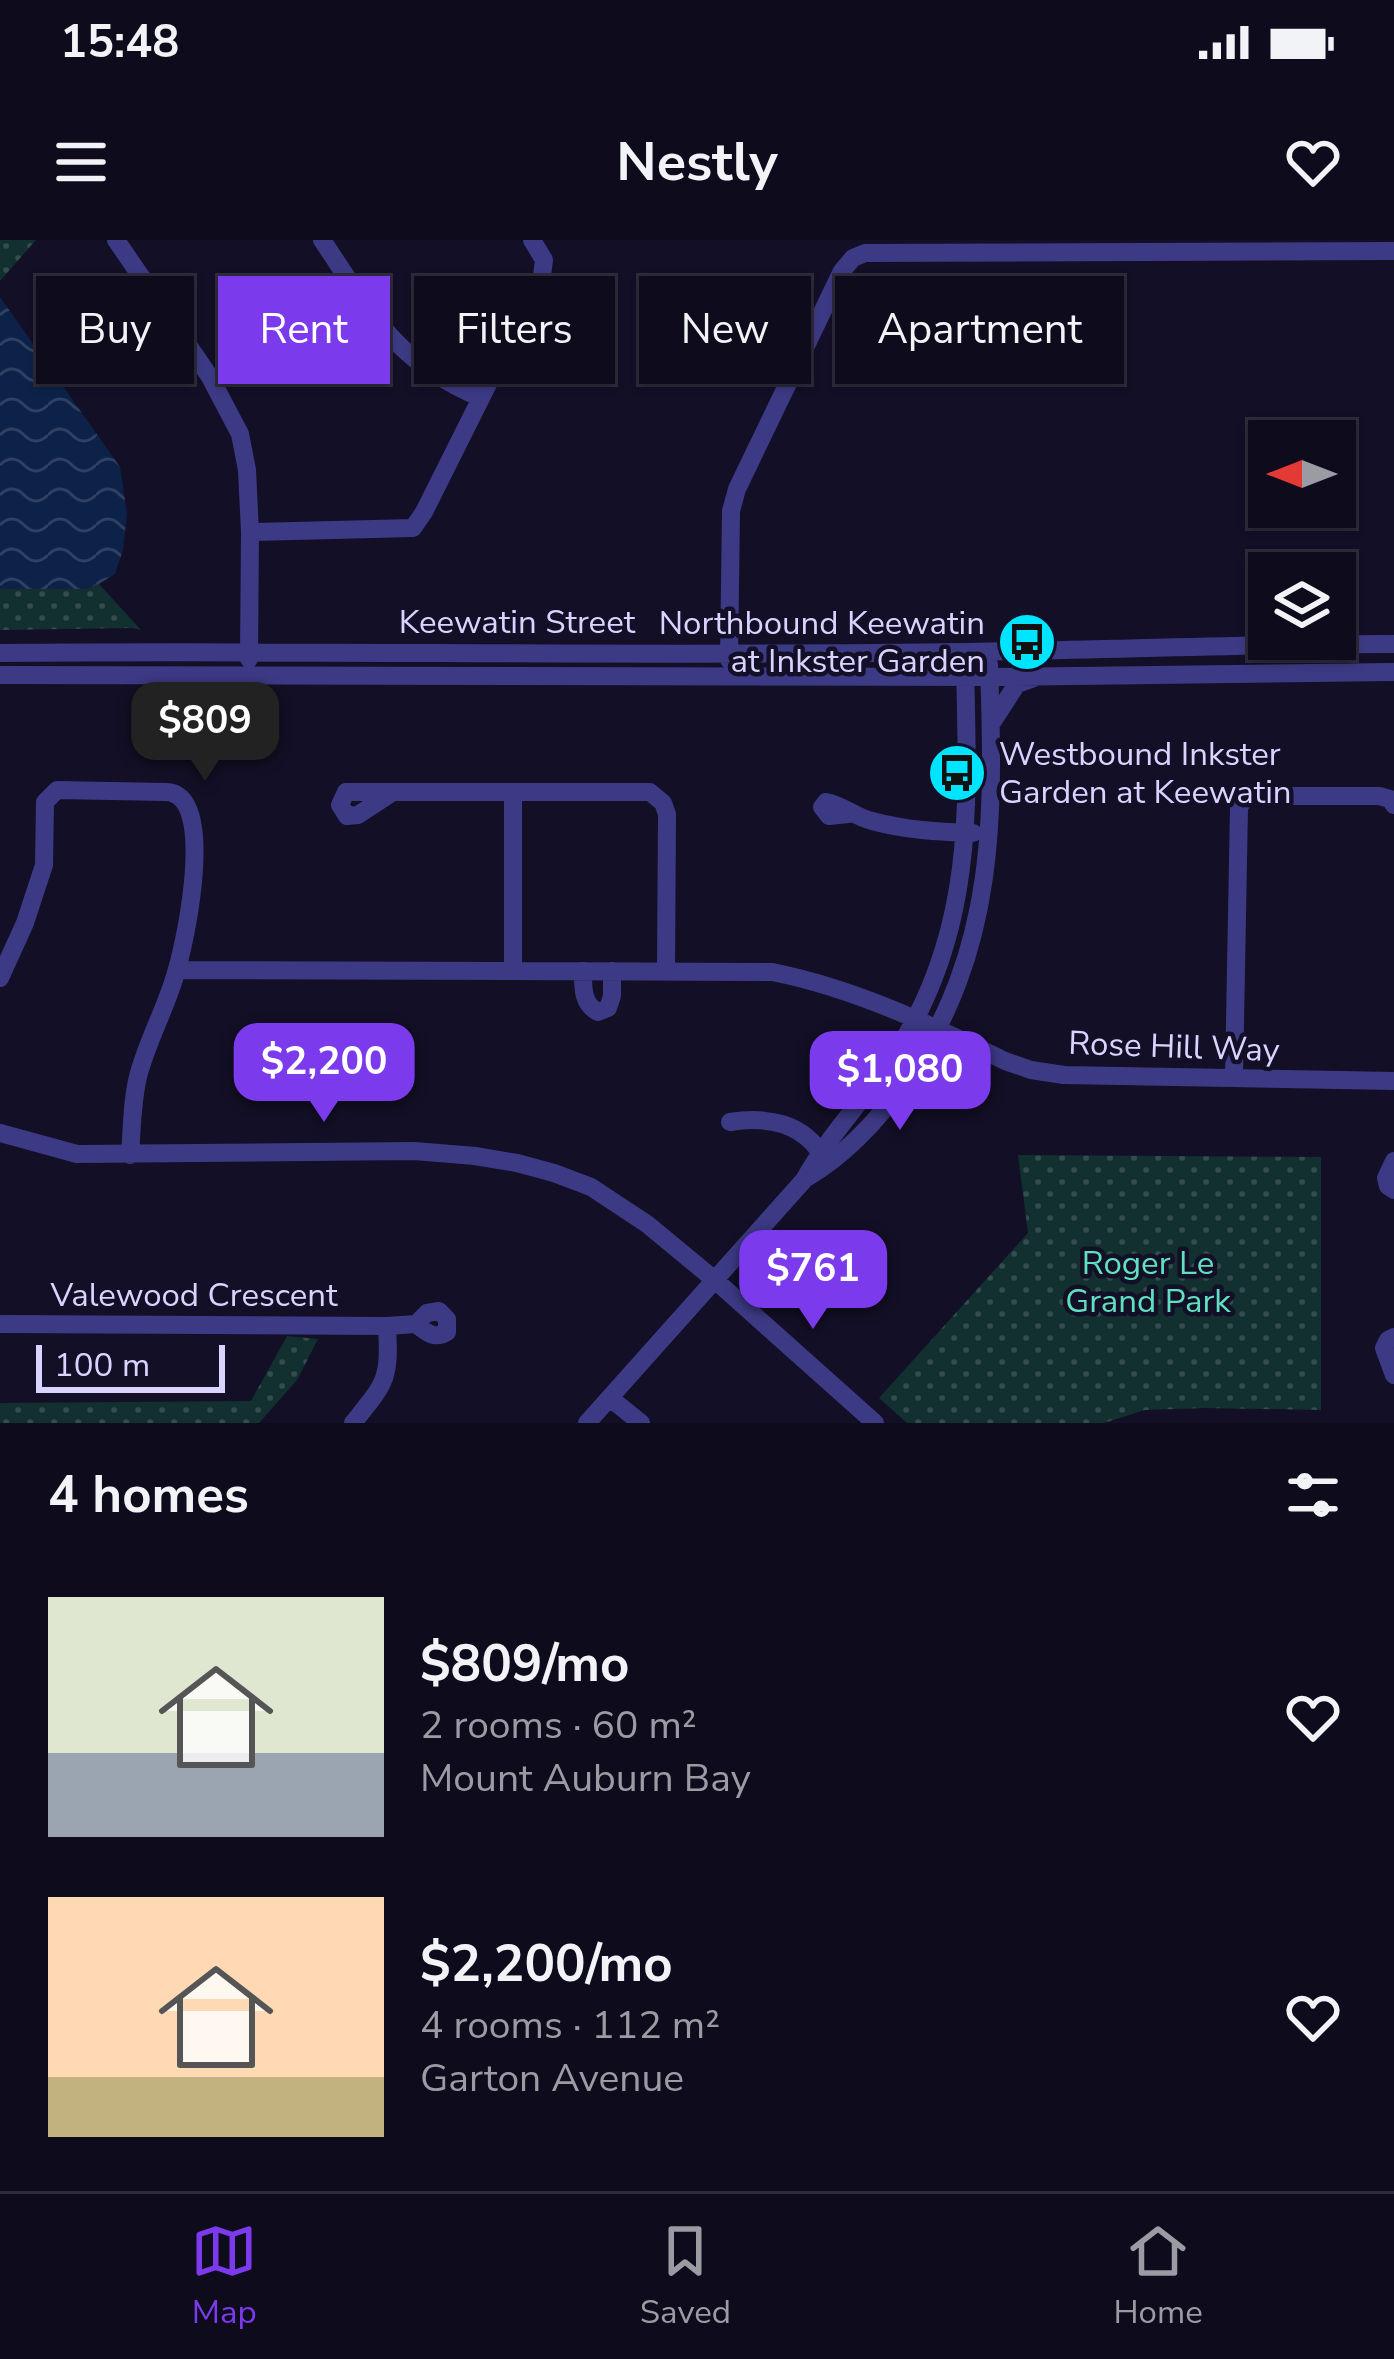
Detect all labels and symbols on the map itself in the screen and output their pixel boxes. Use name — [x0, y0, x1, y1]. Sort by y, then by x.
north arrow — [1248, 420, 1356, 528]
street label: Keewatin Street — [399, 600, 636, 645]
place label: Northbound Keewatin at Inkster Garden — [659, 601, 985, 684]
bus stop icon: Northbound Keewatin at Inkster Garden — [996, 611, 1058, 673]
pin: $809 — [134, 682, 276, 784]
place label: Westbound Inkster Garden at Keewatin — [999, 732, 1292, 815]
bus stop icon: Westbound Inkster Garden at Keewatin — [926, 742, 988, 804]
street label: Rose Hill Way — [1068, 1021, 1280, 1073]
pin: $2,200 — [226, 1023, 422, 1125]
pin: $1,080 — [802, 1031, 998, 1133]
pin: $761 — [742, 1230, 884, 1332]
park label: Roger Le Grand Park — [1065, 1241, 1231, 1324]
street label: Valewood Crescent — [49, 1273, 338, 1318]
scale bar — [36, 1339, 225, 1392]

